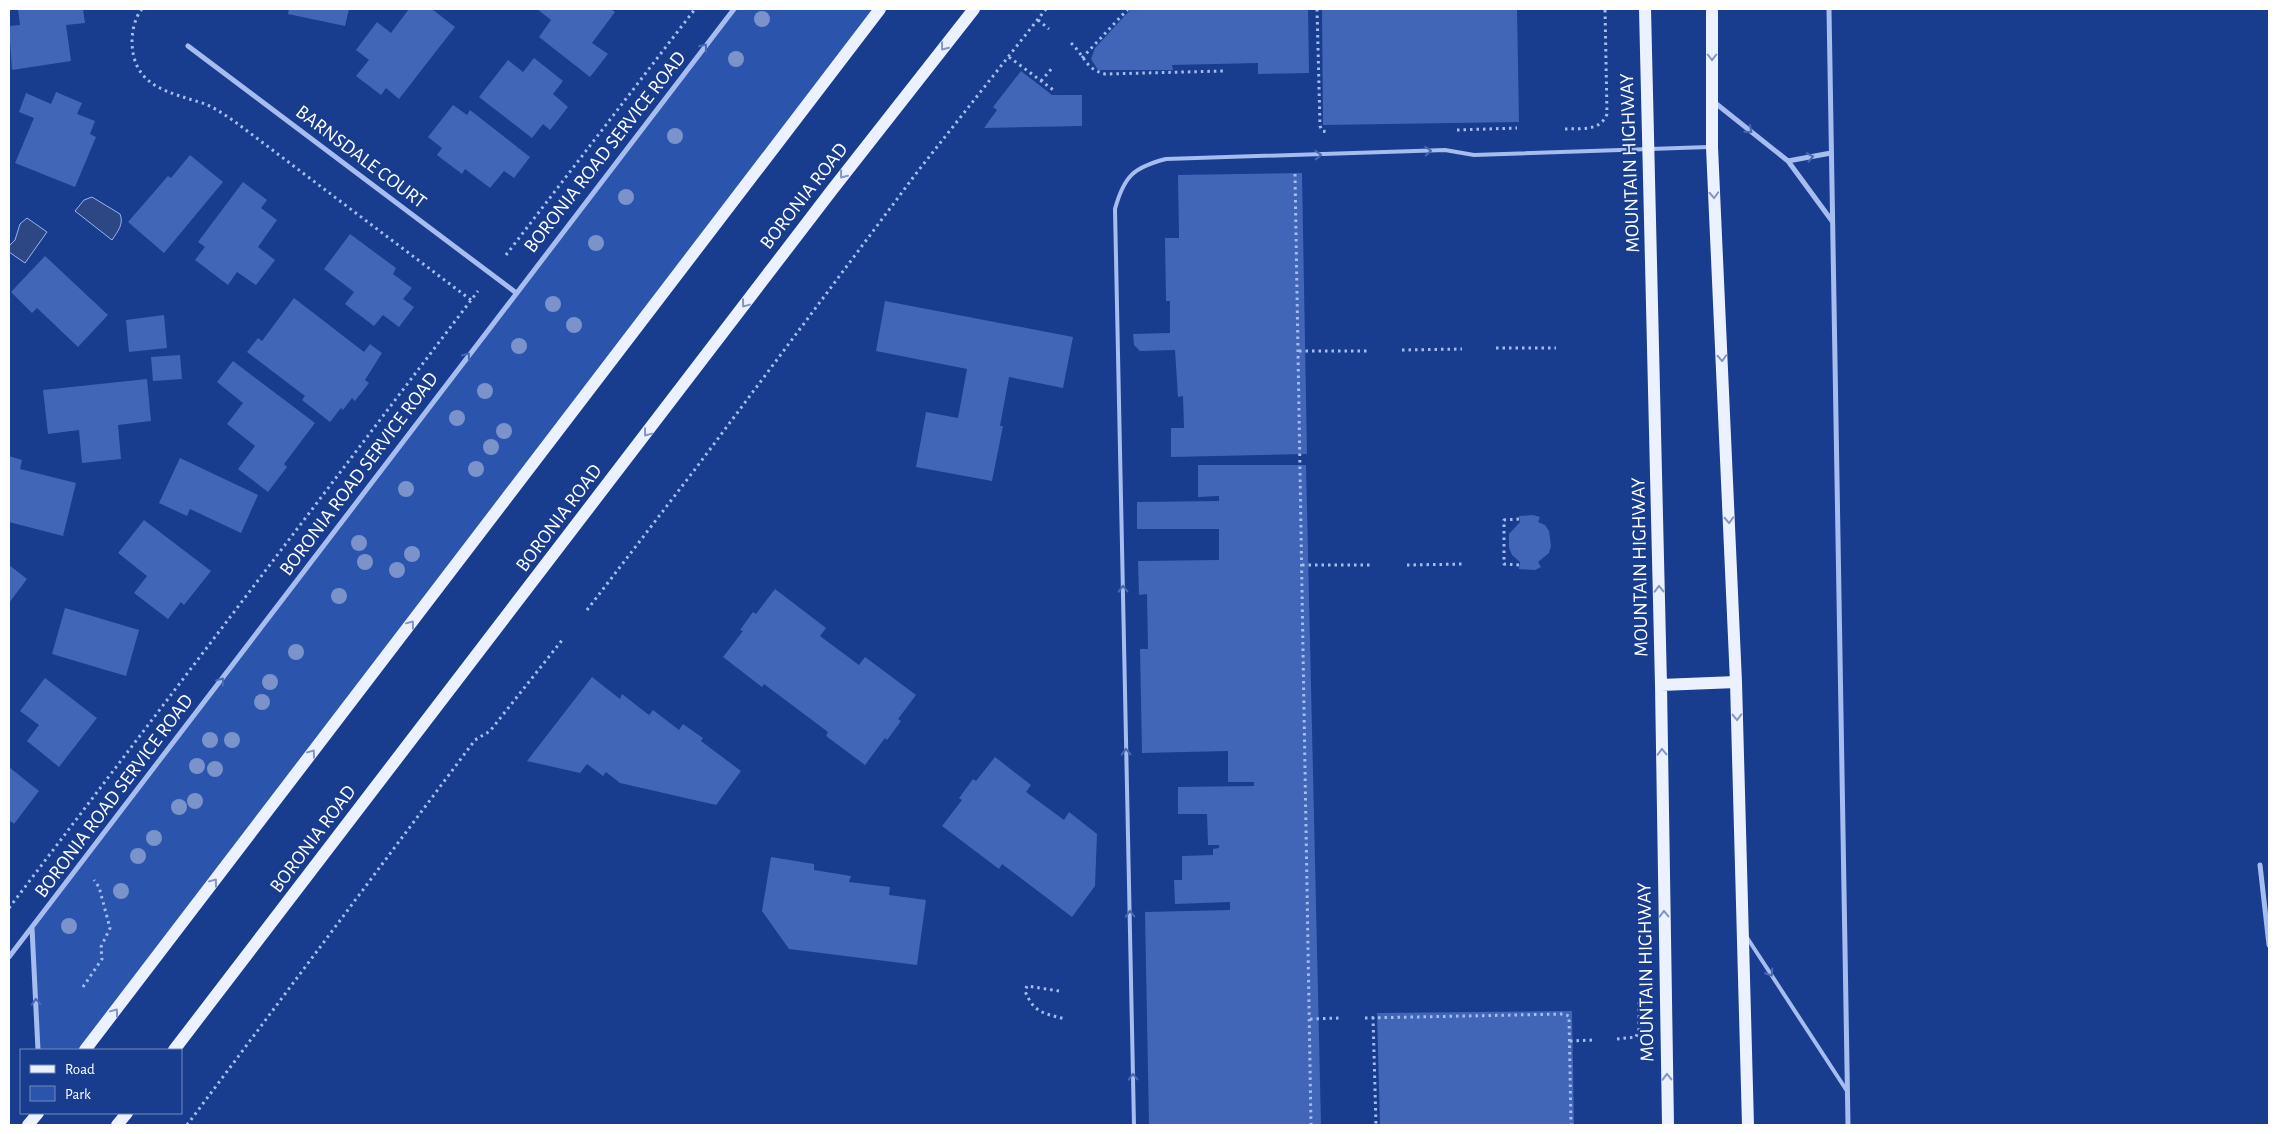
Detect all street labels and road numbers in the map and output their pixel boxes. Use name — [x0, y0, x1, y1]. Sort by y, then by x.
street label: BORONIA ROAD SERVICE ROAD — [520, 48, 690, 256]
street label: MOUNTAIN HIGHWAY — [1617, 72, 1643, 253]
street label: BARNSDALE COURT — [292, 102, 430, 213]
street label: BORONIA ROAD — [756, 139, 852, 253]
street label: BORONIA ROAD SERVICE ROAD — [276, 368, 442, 580]
street label: BORONIA ROAD — [512, 461, 606, 575]
street label: MOUNTAIN HIGHWAY — [1628, 477, 1652, 657]
street label: BORONIA ROAD SERVICE ROAD — [31, 690, 197, 902]
street label: BORONIA ROAD — [266, 782, 360, 896]
street label: MOUNTAIN HIGHWAY — [1634, 882, 1658, 1062]

